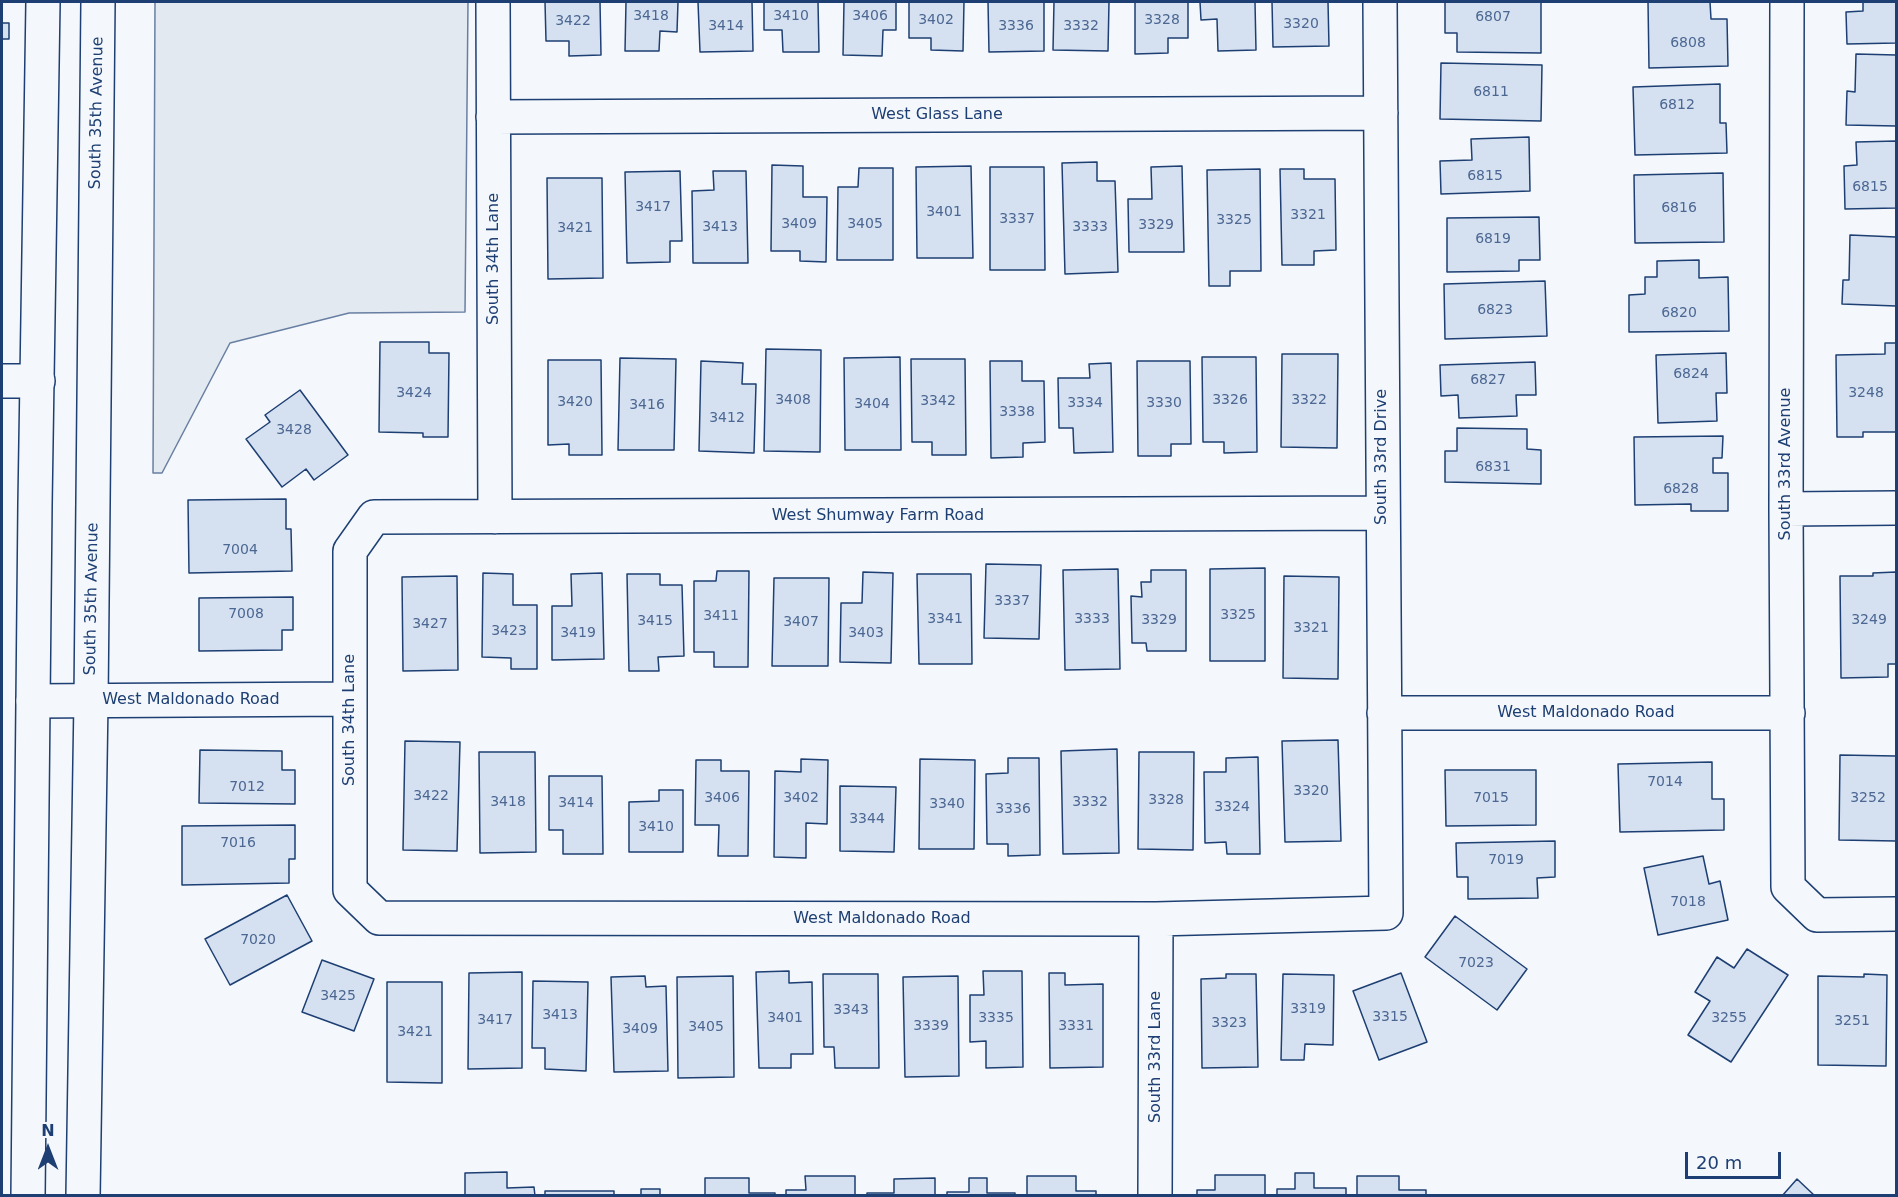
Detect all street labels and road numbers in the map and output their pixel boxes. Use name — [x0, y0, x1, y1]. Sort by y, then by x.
street label: South 35th Avenue — [86, 36, 108, 190]
street label: West Glass Lane — [871, 105, 1003, 125]
street label: South 34th Lane — [484, 193, 504, 325]
street label: South 33rd Avenue — [1776, 388, 1796, 540]
street label: South 33rd Drive — [1372, 389, 1392, 525]
street label: West Shumway Farm Road — [772, 506, 984, 526]
street label: South 35th Avenue — [81, 522, 103, 676]
street label: South 34th Lane — [340, 654, 360, 786]
street label: West Maldonado Road — [102, 690, 280, 710]
street label: West Maldonado Road — [1497, 703, 1675, 723]
street label: West Maldonado Road — [793, 909, 971, 929]
street label: South 33rd Lane — [1146, 991, 1166, 1123]

